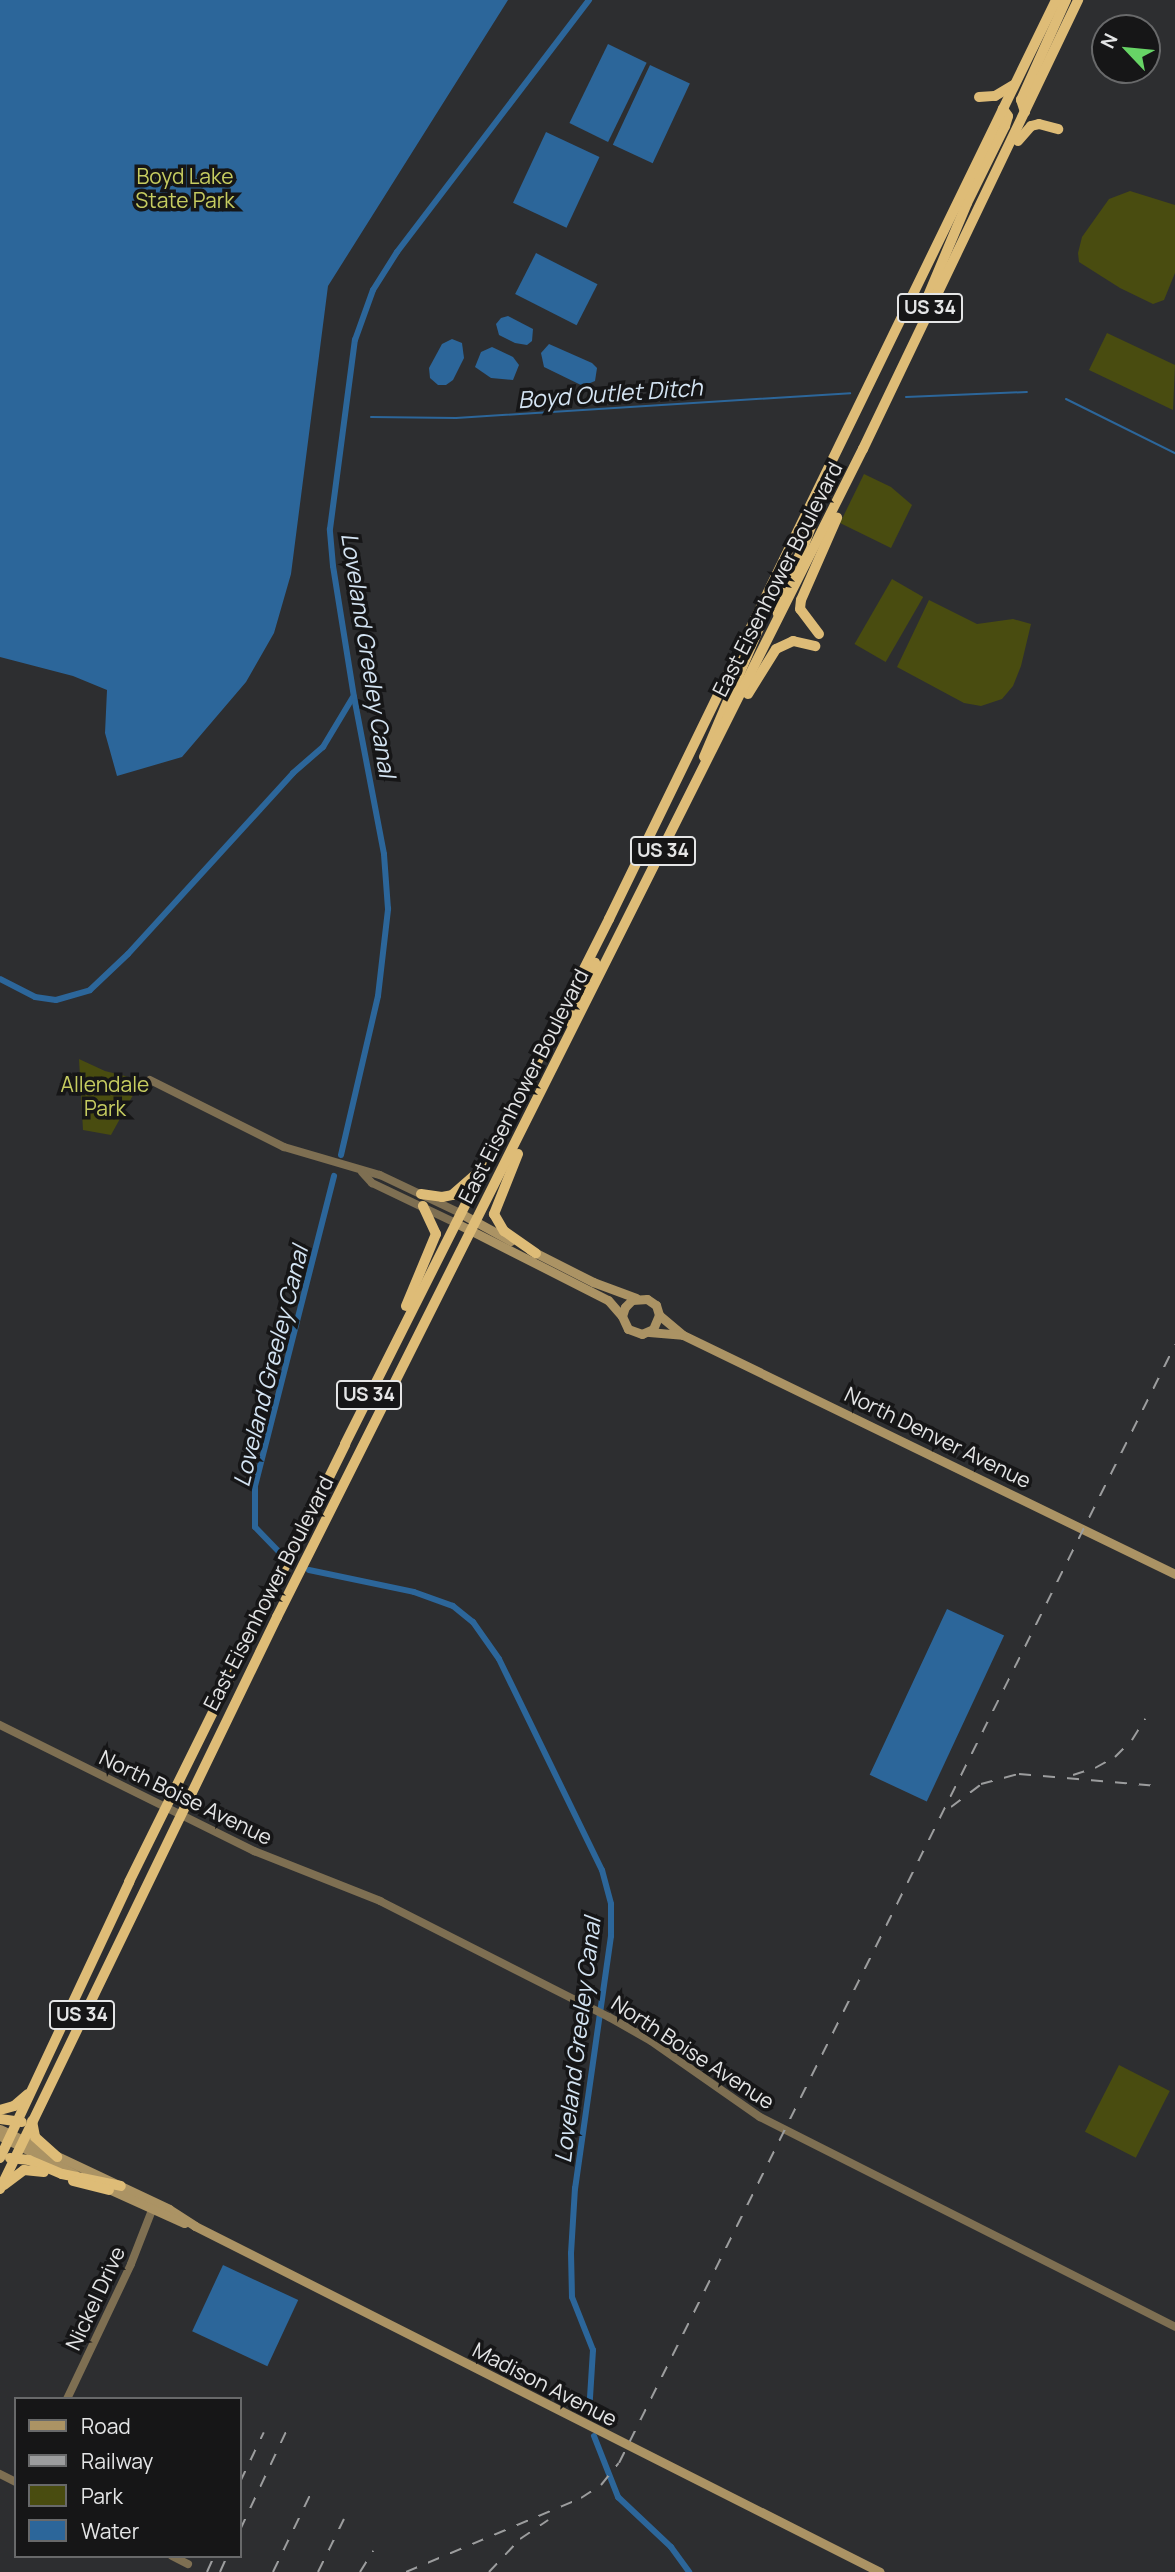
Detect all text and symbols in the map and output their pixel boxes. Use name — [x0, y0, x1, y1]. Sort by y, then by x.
north arrow — [1091, 14, 1161, 84]
text: N — [1094, 29, 1124, 53]
park label: Boyd Lake State Park — [135, 163, 235, 213]
road number: US 34 — [897, 292, 963, 324]
water label: Boyd Outlet Ditch — [517, 373, 703, 413]
street label: East Eisenhower Boulevard — [707, 458, 847, 700]
water label: Loveland Greeley Canal — [336, 531, 402, 779]
road number: US 34 — [630, 836, 696, 866]
street label: East Eisenhower Boulevard — [453, 965, 593, 1207]
park label: Allendale Park — [61, 1071, 149, 1121]
water label: Loveland Greeley Canal — [227, 1243, 313, 1489]
road number: US 34 — [336, 1380, 402, 1410]
street label: North Denver Avenue — [841, 1381, 1035, 1493]
street label: East Eisenhower Boulevard — [198, 1472, 338, 1714]
street label: North Boise Avenue — [96, 1744, 276, 1850]
water label: Loveland Greeley Canal — [548, 1916, 606, 2164]
street label: North Boise Avenue — [607, 1990, 779, 2114]
road number: US 34 — [49, 1999, 115, 2030]
street label: Nickel Drive — [60, 2242, 130, 2354]
street label: Madison Avenue — [469, 2337, 621, 2431]
legend — [14, 2397, 242, 2558]
text: Road — [81, 2412, 131, 2440]
text: Railway — [81, 2447, 153, 2475]
text: Park — [81, 2482, 123, 2510]
text: Water — [81, 2517, 139, 2545]

